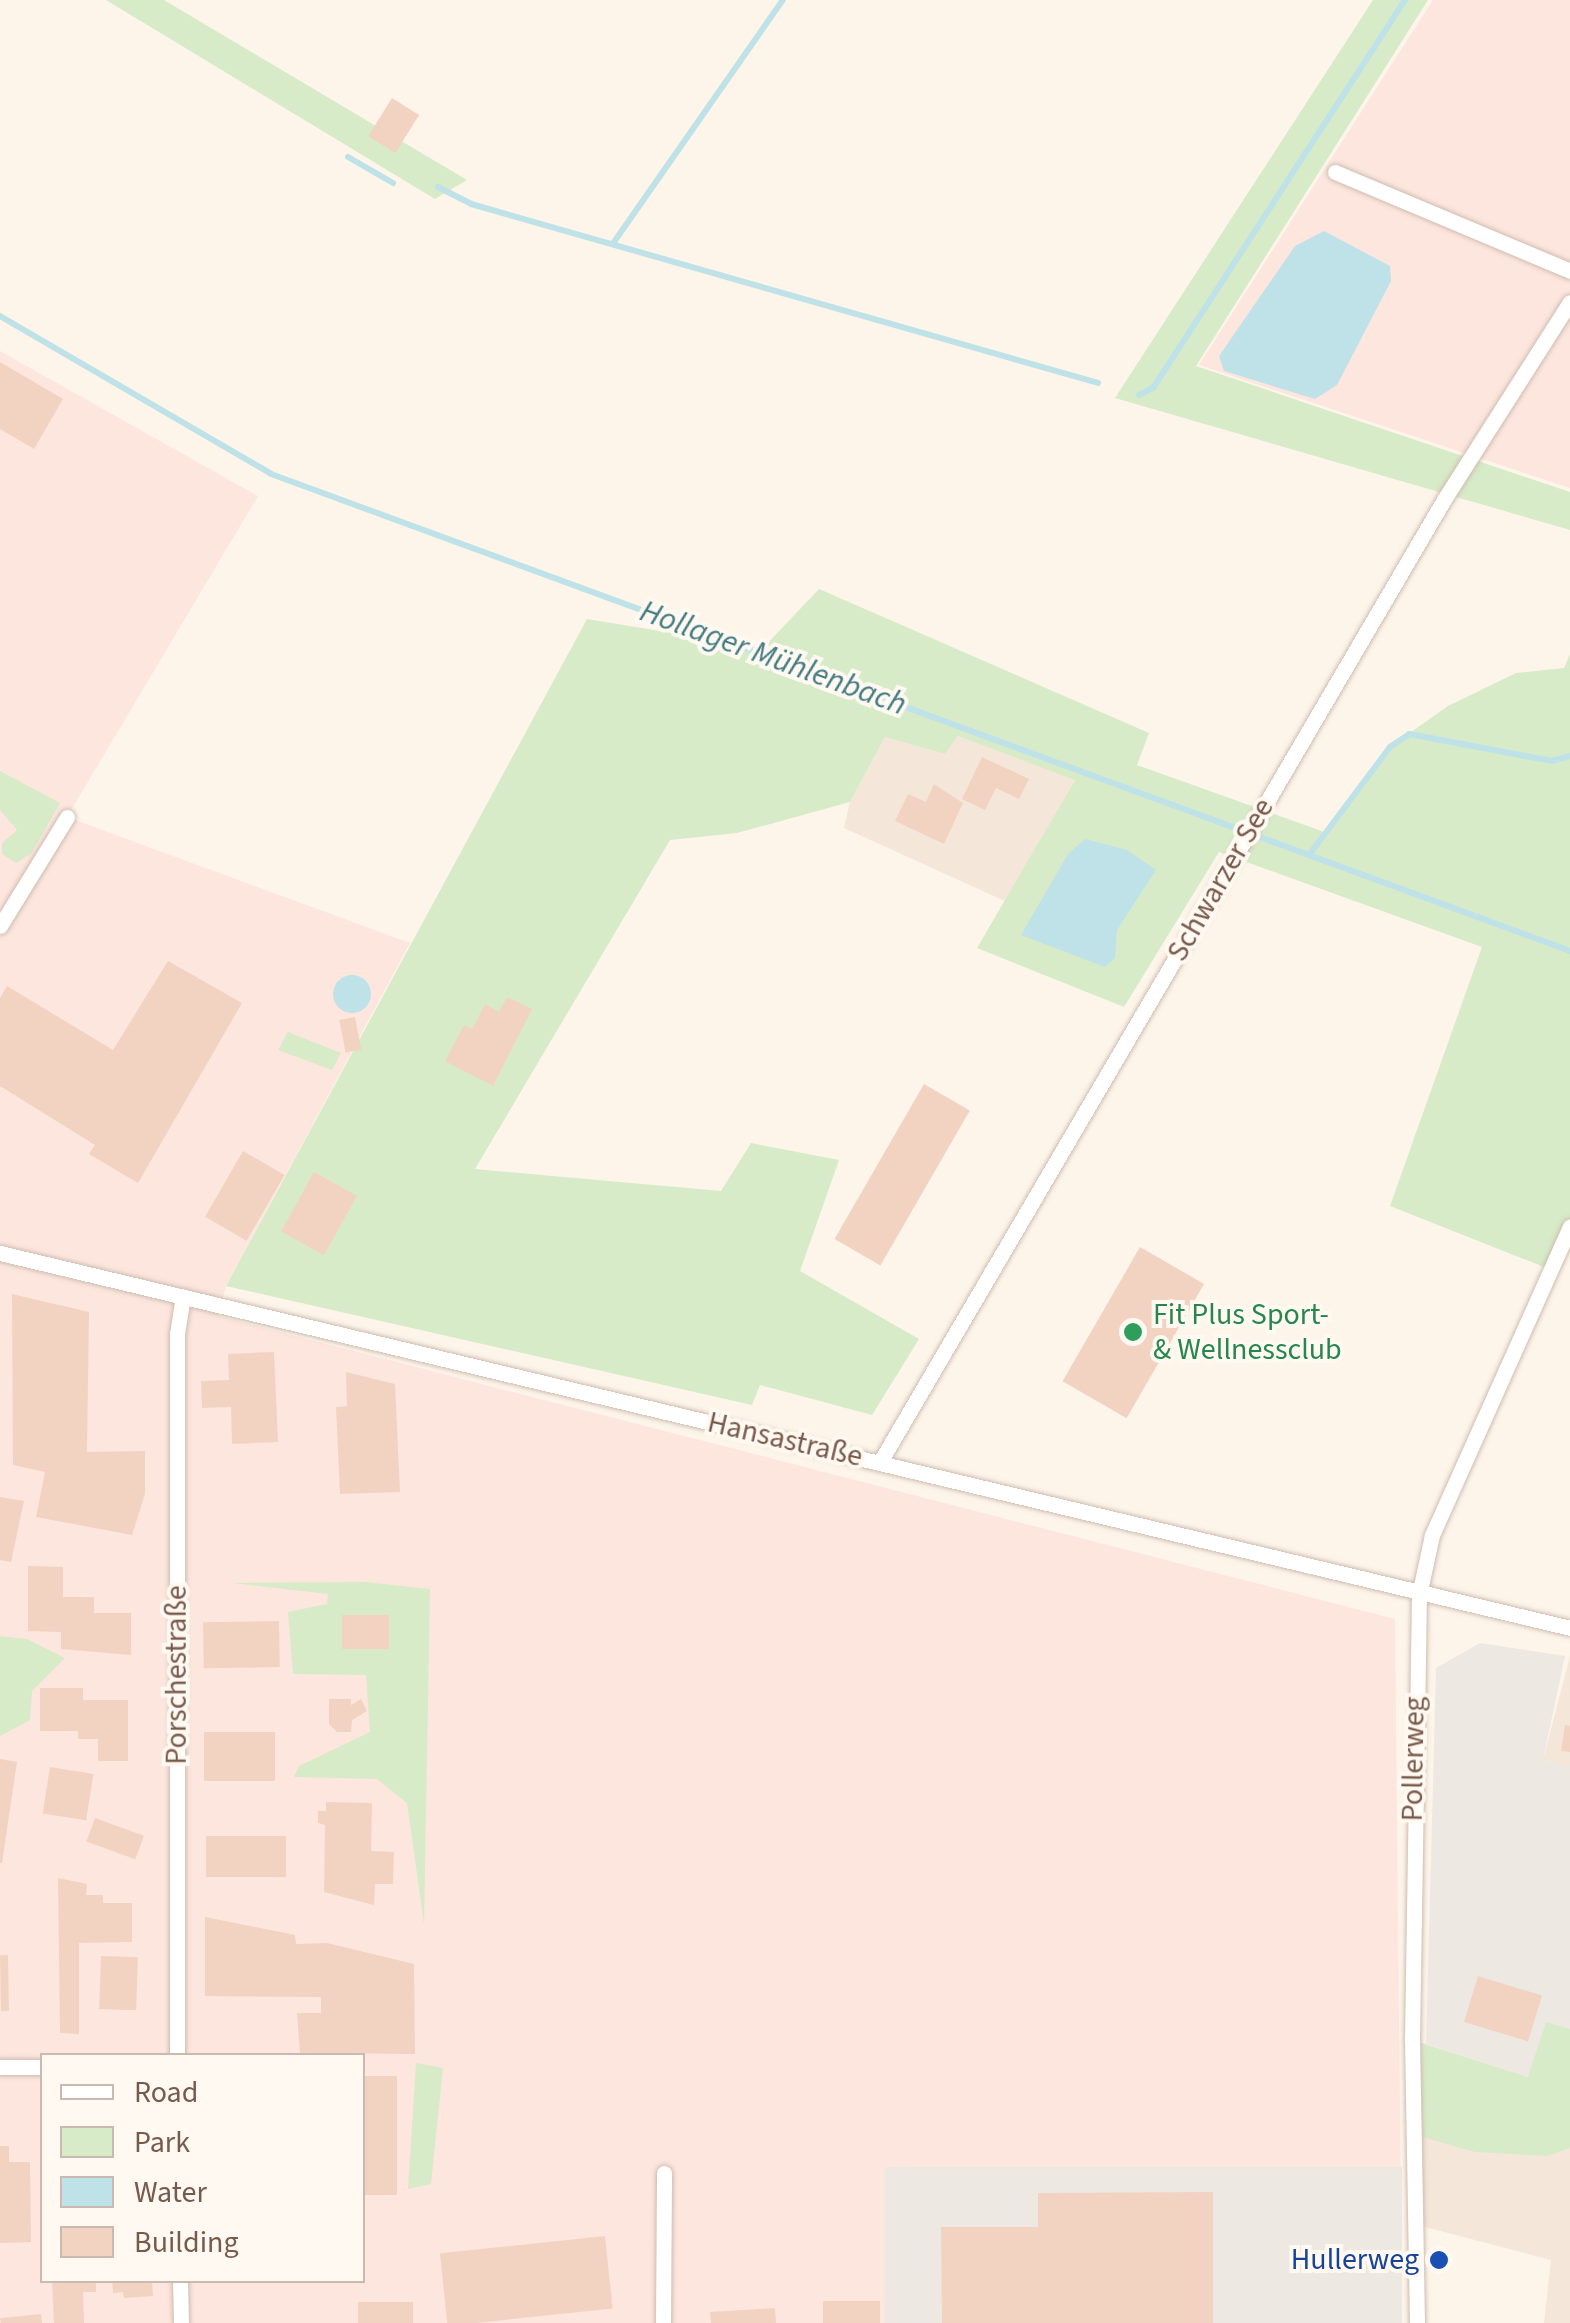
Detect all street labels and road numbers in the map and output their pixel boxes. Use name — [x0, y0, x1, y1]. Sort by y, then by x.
street label: Schwarzer See — [1160, 792, 1282, 968]
street label: Hansastraße — [704, 1405, 866, 1475]
street label: Porschestraße — [159, 1585, 195, 1765]
street label: Pollerweg — [1395, 1696, 1433, 1822]

